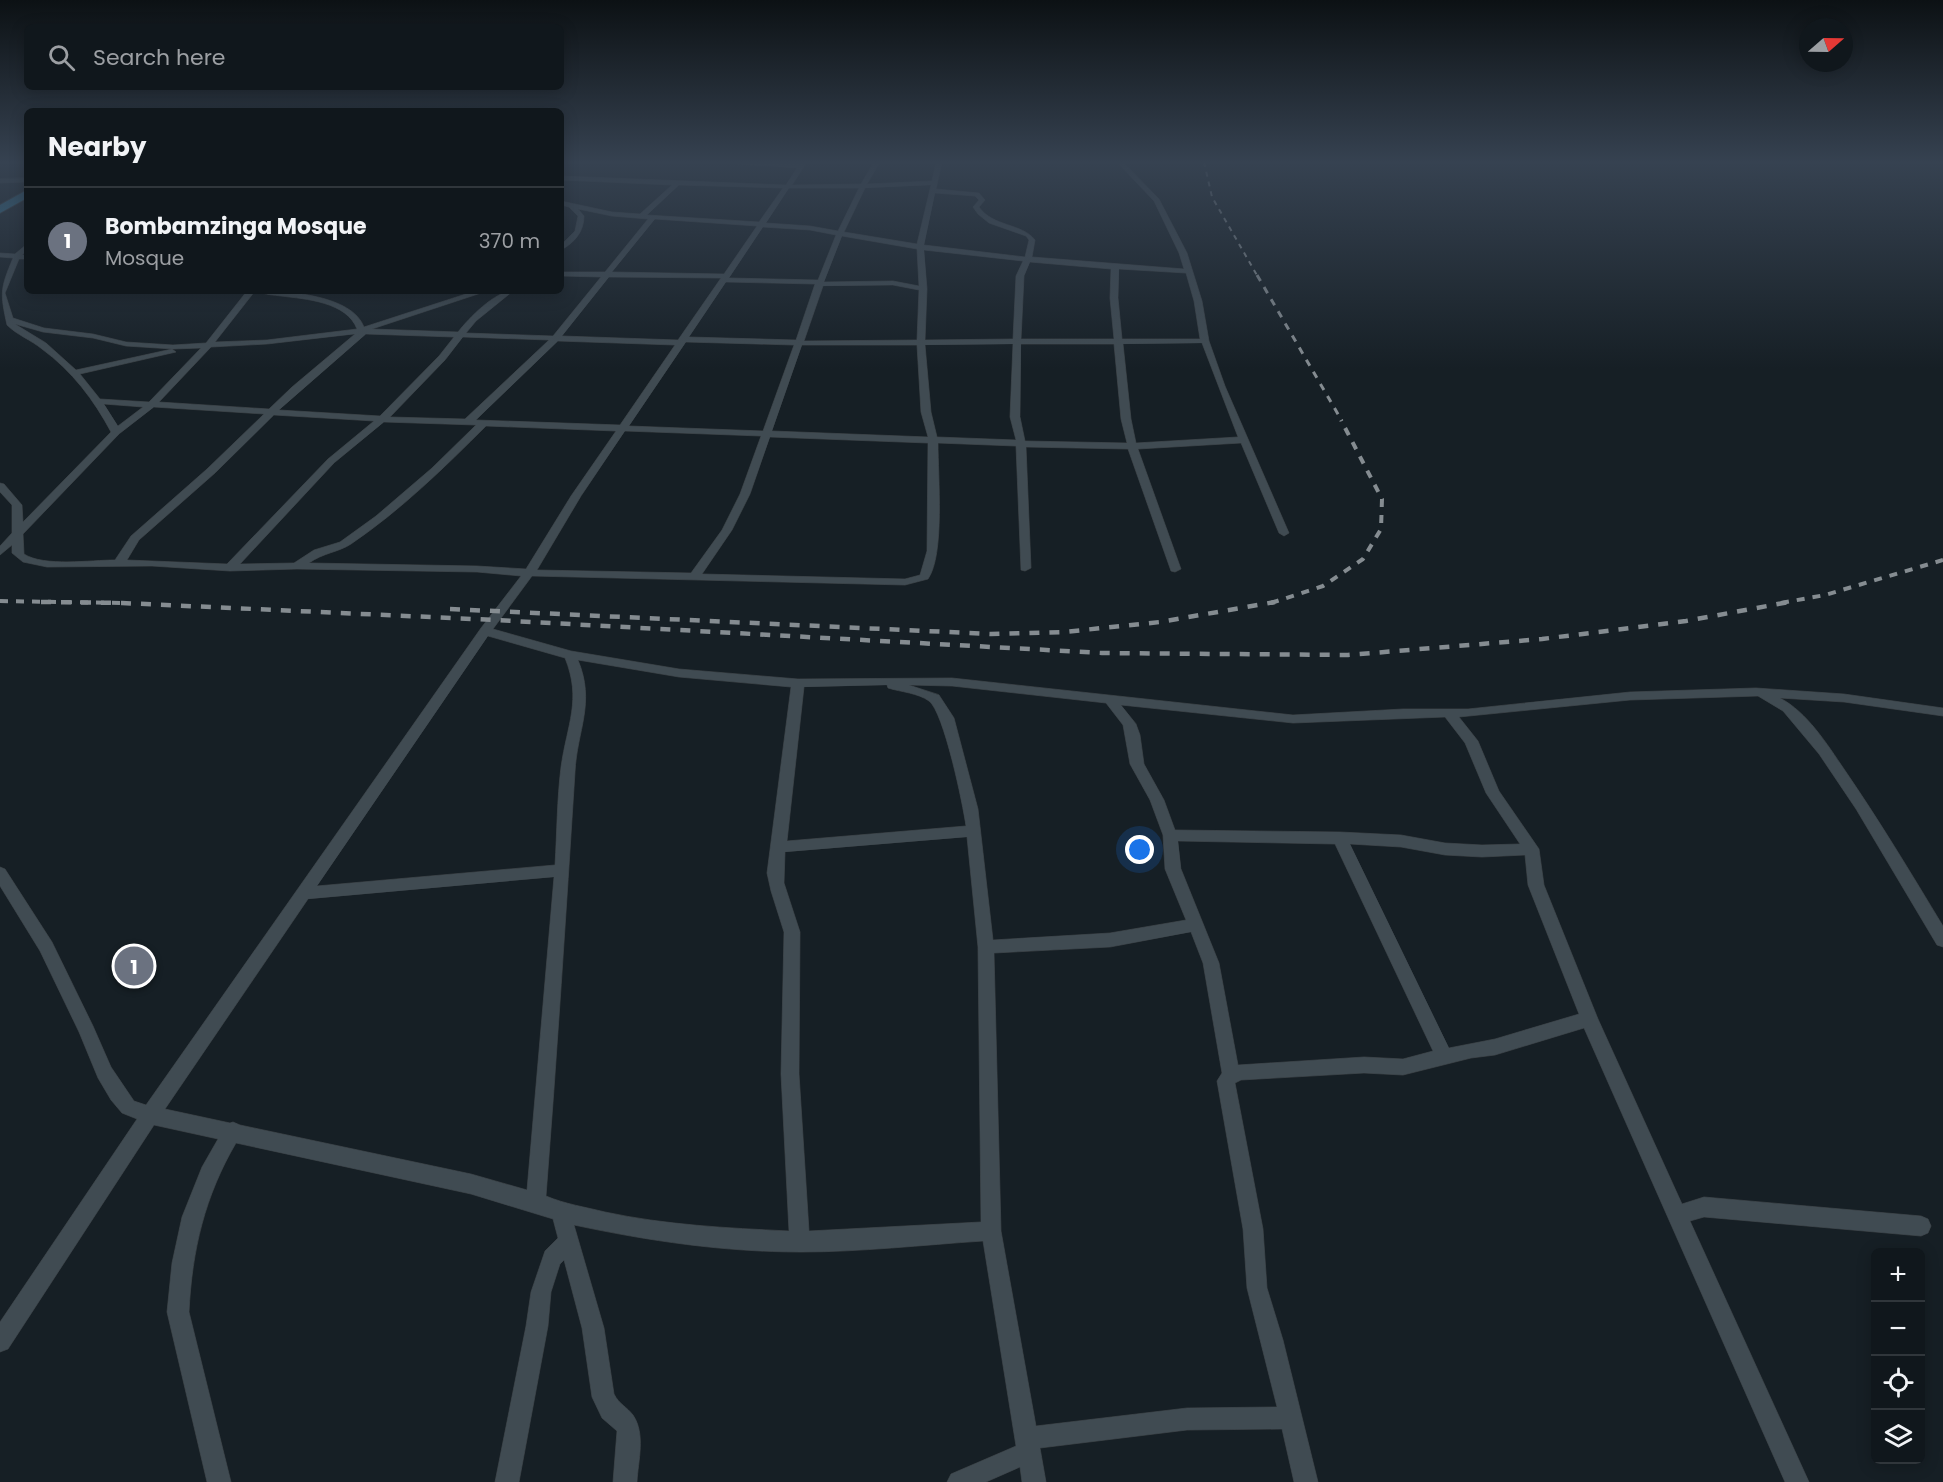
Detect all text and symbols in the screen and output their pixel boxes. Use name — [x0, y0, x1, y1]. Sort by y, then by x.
north arrow — [1799, 18, 1853, 72]
search box — [24, 24, 564, 90]
icon: search — [45, 41, 78, 74]
text: Search here — [93, 42, 226, 73]
text: Nearby — [48, 129, 146, 165]
text: Bombamzinga Mosque — [105, 211, 367, 242]
text: 1 — [64, 227, 71, 255]
text: 370 m — [479, 227, 540, 255]
text: Mosque — [105, 244, 184, 272]
your location — [1125, 835, 1154, 864]
pin: 1 — [114, 944, 154, 988]
map controls — [1871, 1248, 1925, 1464]
button: + — [1871, 1248, 1925, 1302]
button: − — [1871, 1302, 1925, 1356]
button: locate — [1871, 1356, 1925, 1410]
button: layers — [1871, 1410, 1925, 1464]

